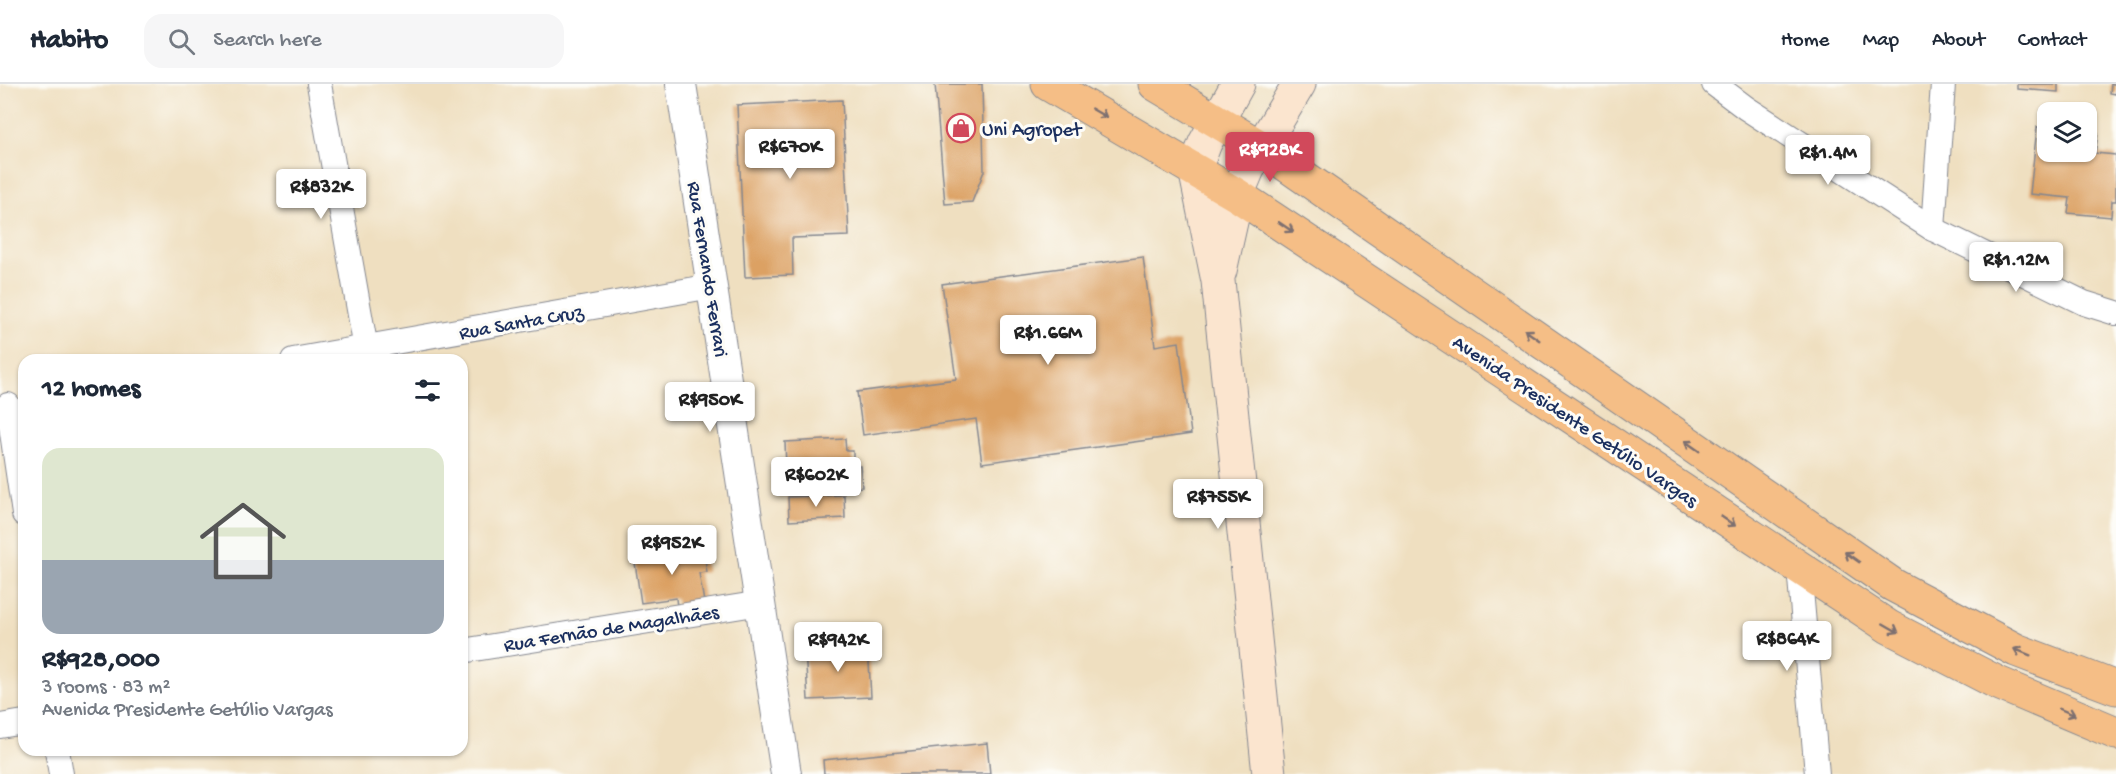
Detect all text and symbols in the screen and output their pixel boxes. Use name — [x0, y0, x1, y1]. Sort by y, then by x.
search box — [144, 14, 564, 68]
text: Habito — [30, 25, 108, 58]
icon: search — [165, 25, 198, 58]
text: Search here — [213, 28, 322, 54]
text: Home — [1781, 29, 1829, 54]
text: Map — [1862, 29, 1899, 54]
text: About — [1932, 29, 1985, 54]
text: Contact — [2018, 29, 2086, 54]
map controls — [2037, 102, 2097, 162]
button: layers — [2037, 102, 2097, 162]
one-way arrow — [1090, 107, 1107, 119]
shop icon: Uni Agropet — [945, 112, 977, 144]
place label: Uni Agropet — [982, 120, 1083, 143]
pin: R$670K — [741, 129, 839, 180]
pin: R$928K — [1221, 132, 1319, 183]
pin: R$1.4M — [1779, 135, 1877, 186]
text: R$670K — [759, 137, 821, 160]
text: R$928K — [1239, 140, 1301, 163]
text: R$1.4M — [1799, 143, 1857, 166]
pin: R$832K — [272, 169, 370, 220]
text: R$832K — [290, 177, 352, 200]
street label: Rua Fernando Ferrari — [680, 180, 731, 359]
one-way arrow — [1277, 221, 1294, 233]
pin: R$1.12M — [1961, 242, 2071, 293]
text: R$1.12M — [1983, 250, 2049, 273]
street label: Rua Santa Cruz — [458, 302, 587, 347]
pin: R$1.66M — [993, 315, 1103, 366]
text: R$1.66M — [1014, 323, 1082, 346]
one-way arrow — [1524, 329, 1540, 341]
street label: Avenida Presidente Getúlio Vargas — [1447, 332, 1702, 514]
icon: filters — [411, 374, 444, 407]
text: 12 homes — [42, 375, 140, 406]
pin: R$950K — [661, 382, 759, 433]
text: R$950K — [679, 390, 741, 413]
one-way arrow — [1684, 440, 1701, 452]
pin: R$602K — [767, 457, 865, 508]
text: R$602K — [785, 465, 847, 488]
pin: R$755K — [1169, 479, 1267, 530]
icon: home — [189, 487, 297, 595]
text: R$755K — [1187, 487, 1249, 510]
one-way arrow — [1720, 514, 1737, 527]
pin: R$952K — [623, 525, 721, 576]
text: R$952K — [642, 533, 702, 556]
one-way arrow — [1845, 551, 1861, 563]
street label: Rua Fernão de Magalhães — [502, 602, 721, 659]
pin: R$864K — [1738, 621, 1836, 672]
pin: R$942K — [789, 622, 887, 673]
one-way arrow — [1882, 622, 1899, 634]
text: R$864K — [1756, 629, 1818, 652]
text: R$942K — [808, 630, 868, 653]
text: R$928,000 — [42, 646, 160, 677]
one-way arrow — [2014, 646, 2032, 657]
text: 3 rooms · 83 m² — [42, 677, 170, 700]
text: Avenida Presidente Getúlio Vargas — [42, 700, 333, 723]
one-way arrow — [2057, 707, 2076, 718]

